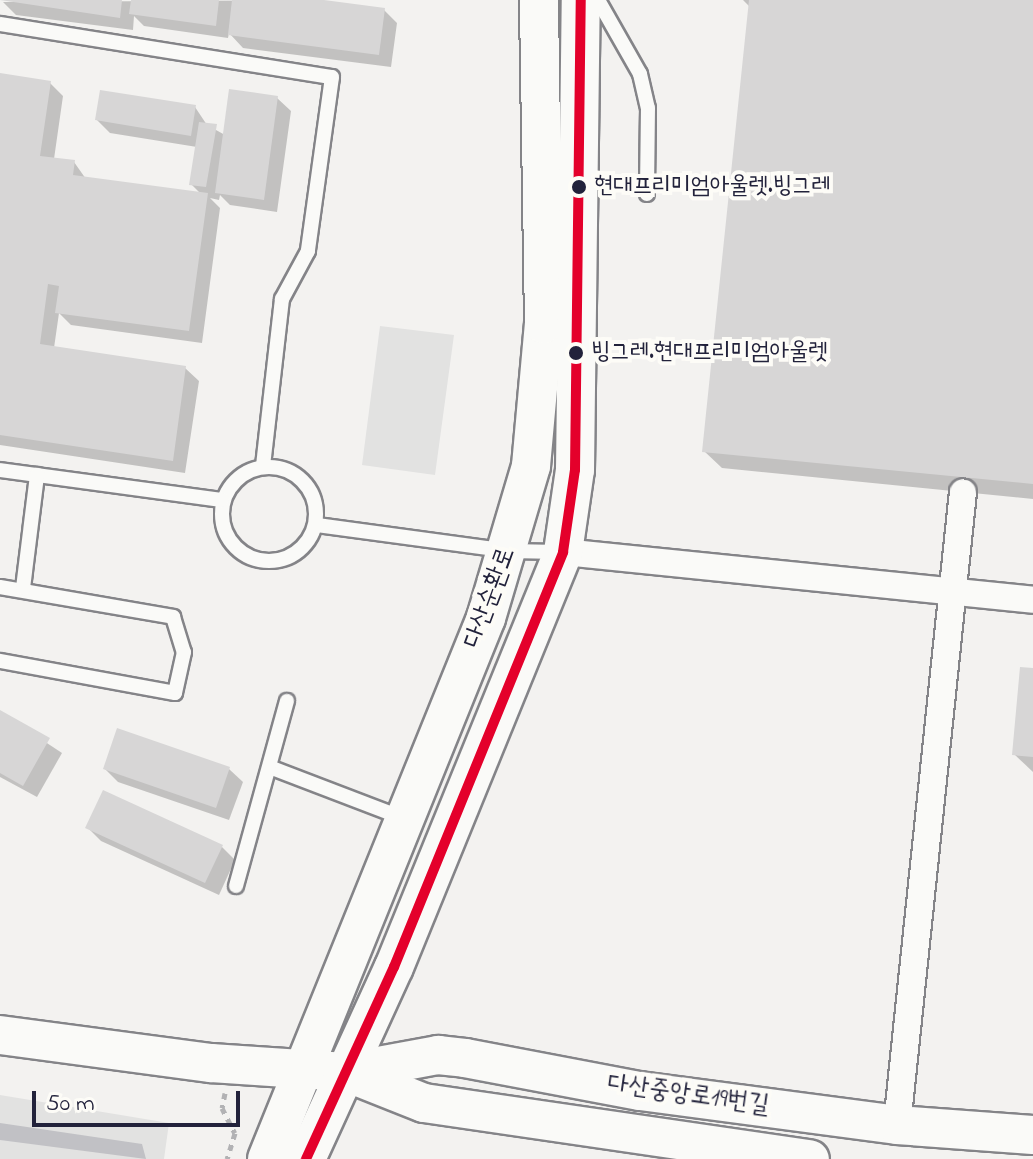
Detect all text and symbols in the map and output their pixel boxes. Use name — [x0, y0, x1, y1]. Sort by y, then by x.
place label: 현대프리미엄아울렛.빙그레 — [594, 173, 831, 201]
marker: 현대프리미엄아울렛.빙그레 — [571, 179, 587, 195]
place label: 빙그레.현대프리미엄아울렛 — [591, 339, 828, 367]
marker: 빙그레.현대프리미엄아울렛 — [568, 345, 584, 361]
street label: 다산순환로 — [458, 544, 524, 652]
street label: 다산중앙로19번길 — [605, 1069, 771, 1123]
scale bar — [36, 1075, 244, 1125]
text: 50 m — [46, 1087, 95, 1122]

